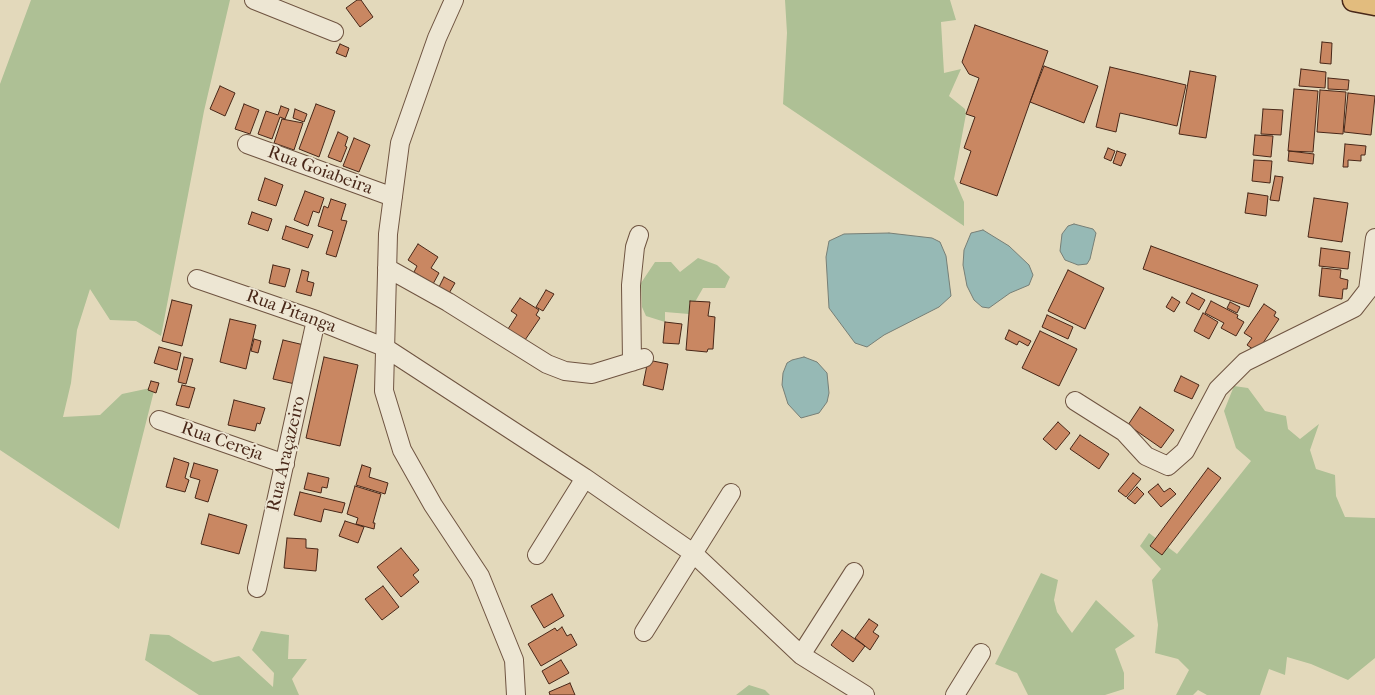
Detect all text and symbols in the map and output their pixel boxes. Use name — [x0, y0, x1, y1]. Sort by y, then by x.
street label: Rua Goiabeira — [265, 142, 375, 200]
street label: Rua Pitanga — [243, 286, 339, 338]
street label: Rua Araçazeiro — [263, 394, 311, 514]
street label: Rua Cereja — [178, 418, 266, 466]

